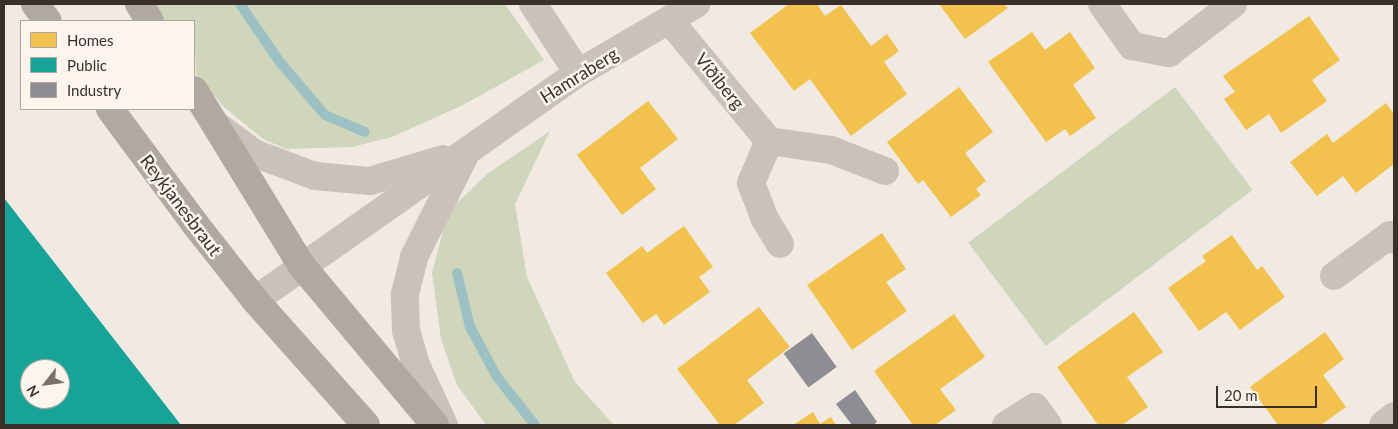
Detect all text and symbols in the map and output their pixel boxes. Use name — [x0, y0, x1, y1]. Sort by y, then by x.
legend — [20, 20, 195, 110]
text: Homes — [67, 31, 113, 49]
street label: Hamraberg — [536, 43, 622, 107]
street label: Víðiberg — [691, 49, 749, 113]
text: Public — [67, 56, 107, 74]
text: Industry — [67, 81, 121, 99]
street label: Reykjanesbraut — [136, 150, 226, 260]
north arrow — [20, 359, 70, 409]
scale bar — [1218, 376, 1319, 408]
text: N — [22, 382, 43, 400]
text: 20 m — [1224, 386, 1258, 404]

